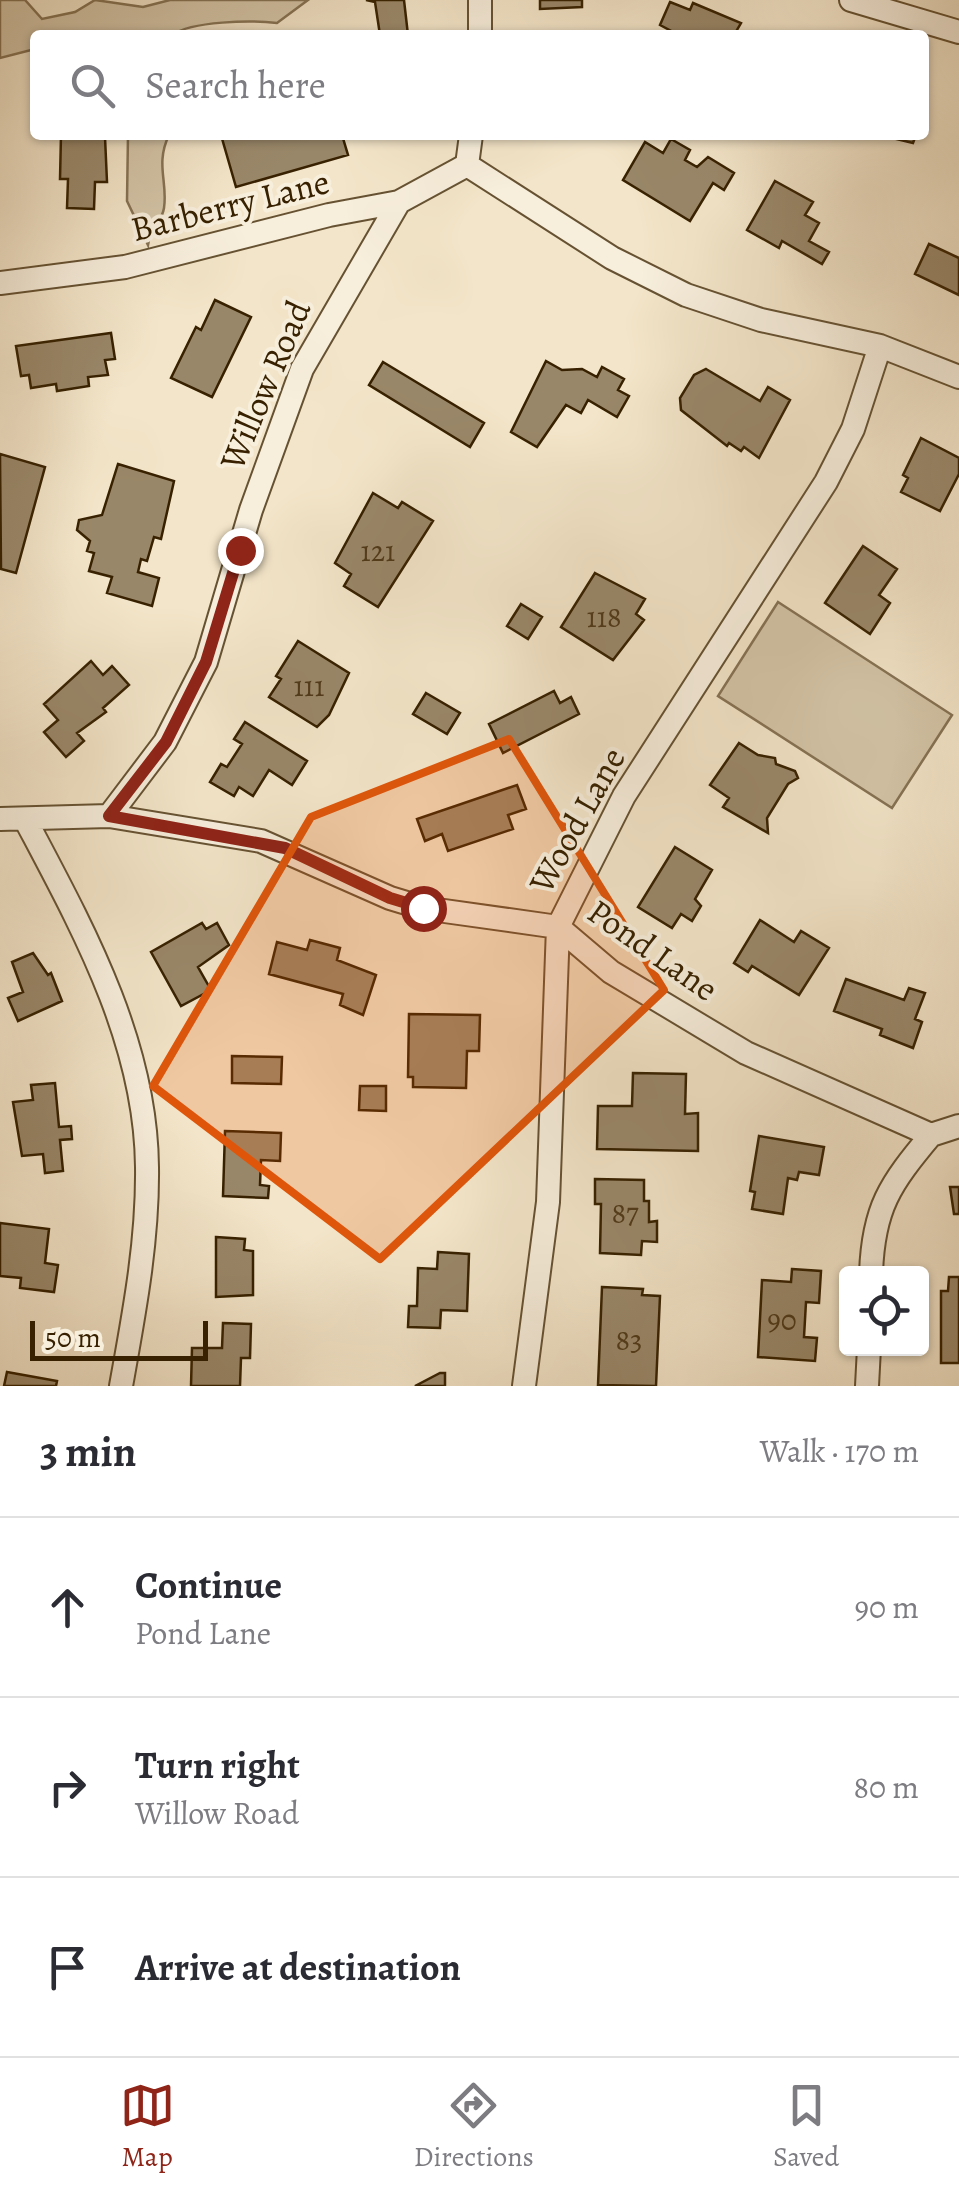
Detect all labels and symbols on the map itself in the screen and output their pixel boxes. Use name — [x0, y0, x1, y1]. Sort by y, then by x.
street label: Barberry Lane — [126, 157, 334, 253]
street label: Willow Road — [207, 293, 322, 478]
route end — [218, 528, 264, 574]
house number: 121 — [361, 531, 395, 571]
house number: 118 — [586, 597, 622, 637]
house number: 111 — [294, 666, 324, 706]
street label: Wood Lane — [517, 739, 637, 902]
route start — [401, 886, 447, 932]
street label: Pond Lane — [578, 888, 728, 1012]
house number: 87 — [611, 1193, 639, 1233]
house number: 90 — [767, 1300, 797, 1340]
scale bar — [30, 1316, 208, 1360]
house number: 83 — [615, 1320, 643, 1360]

